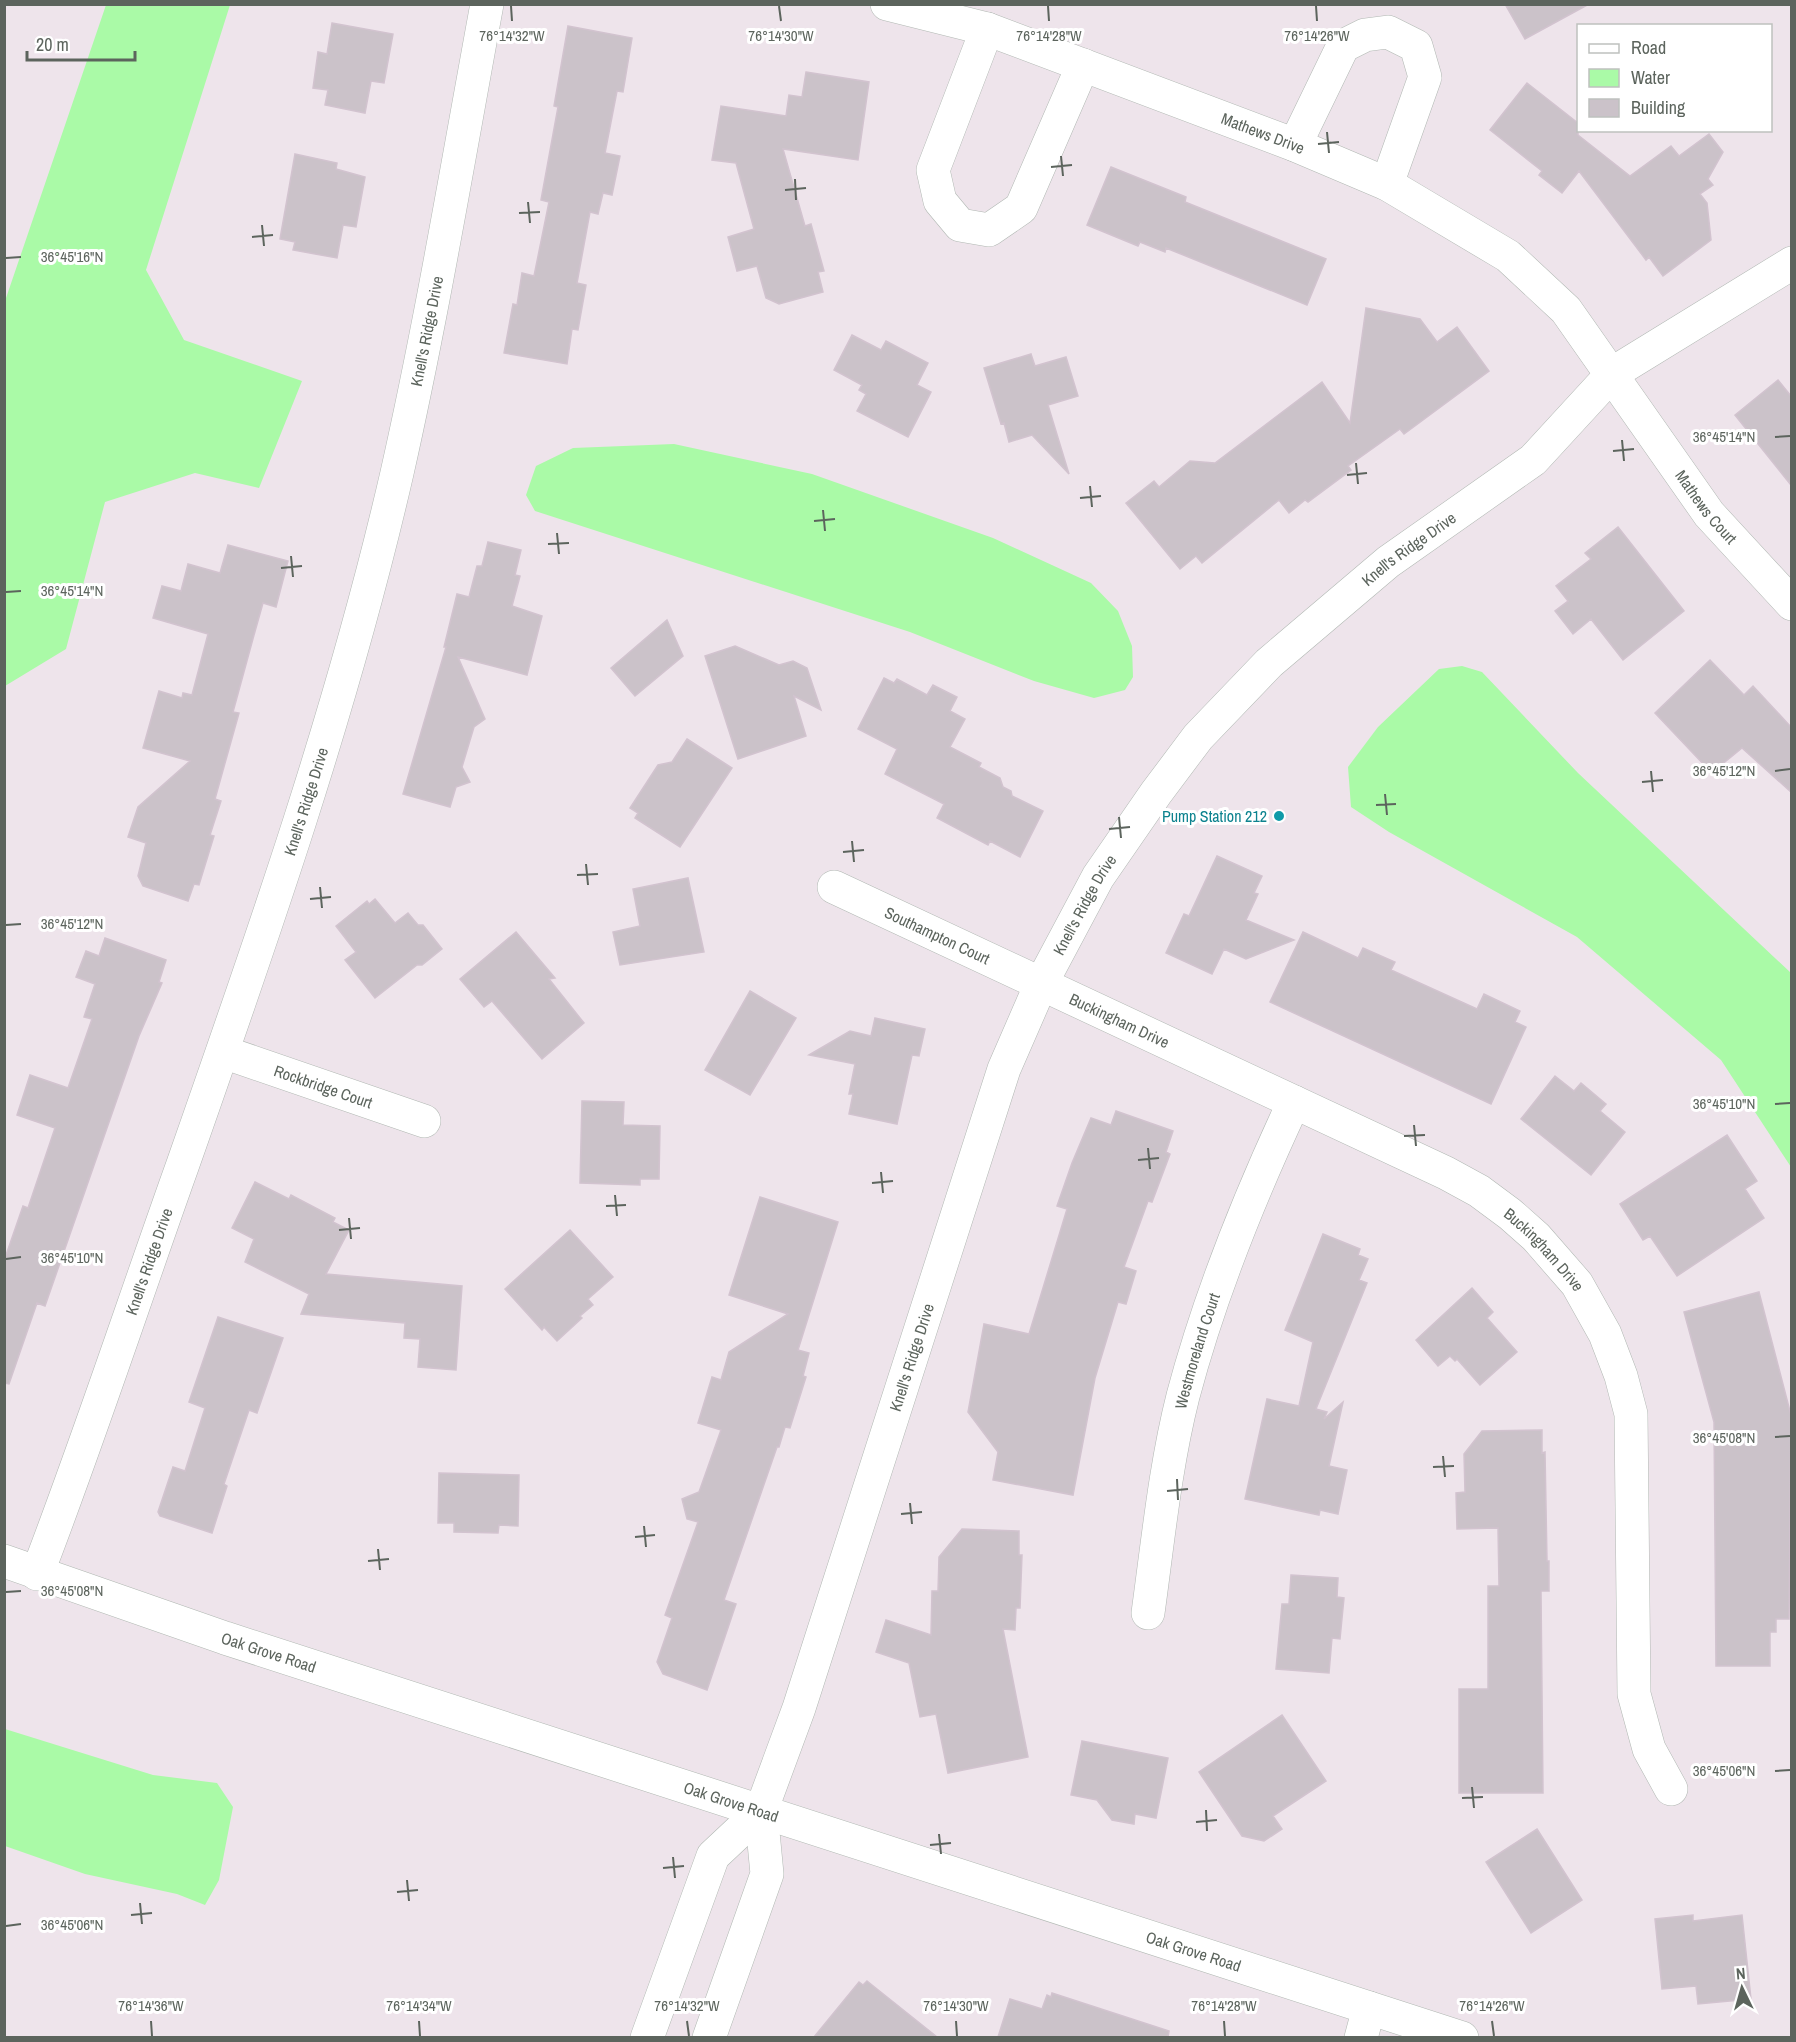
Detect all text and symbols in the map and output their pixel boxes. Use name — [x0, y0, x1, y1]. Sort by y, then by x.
scale bar — [27, 24, 135, 62]
legend — [1577, 24, 1772, 132]
text: 76°14'32"W — [479, 25, 545, 46]
text: 76°14'30"W — [748, 25, 814, 46]
text: 76°14'28"W — [1016, 25, 1082, 46]
text: 76°14'26"W — [1284, 25, 1350, 46]
text: 20 m — [36, 32, 69, 57]
text: Road — [1631, 35, 1666, 60]
text: Water — [1631, 65, 1670, 90]
text: Building — [1631, 95, 1686, 120]
street label: Mathews Drive — [1218, 107, 1308, 159]
text: 36°45'16"N — [41, 246, 103, 267]
street label: Knell's Ridge Drive — [405, 274, 448, 388]
text: 36°45'14"N — [1693, 426, 1755, 447]
street label: Mathews Court — [1670, 466, 1742, 549]
street label: Knell's Ridge Drive — [1357, 507, 1460, 591]
text: 36°45'14"N — [41, 580, 103, 601]
street label: Knell's Ridge Drive — [278, 745, 333, 858]
text: 36°45'12"N — [1693, 760, 1755, 781]
place label: Pump Station 212 — [1162, 805, 1267, 827]
marker: Pump Station 212 — [1272, 809, 1286, 823]
street label: Knell's Ridge Drive — [1047, 850, 1121, 959]
street label: Southampton Court — [881, 901, 994, 969]
text: 36°45'12"N — [41, 913, 103, 934]
street label: Buckingham Drive — [1066, 988, 1173, 1053]
street label: Rockbridge Court — [271, 1059, 376, 1114]
text: 36°45'10"N — [1693, 1093, 1755, 1114]
street label: Buckingham Drive — [1500, 1202, 1590, 1295]
street label: Knell's Ridge Drive — [120, 1205, 178, 1318]
text: 36°45'10"N — [41, 1247, 103, 1268]
street label: Westmoreland Court — [1169, 1290, 1225, 1411]
street label: Knell's Ridge Drive — [884, 1301, 939, 1414]
text: 36°45'08"N — [1693, 1427, 1755, 1448]
text: 36°45'08"N — [41, 1580, 103, 1601]
street label: Oak Grove Road — [218, 1627, 319, 1678]
text: 36°45'06"N — [1693, 1760, 1755, 1781]
street label: Oak Grove Road — [681, 1776, 781, 1827]
text: 36°45'06"N — [41, 1914, 103, 1935]
street label: Oak Grove Road — [1143, 1926, 1244, 1977]
north arrow — [1712, 1958, 1772, 2018]
text: N — [1735, 1962, 1746, 1984]
text: 76°14'36"W — [118, 1995, 184, 2016]
text: 76°14'34"W — [386, 1995, 452, 2016]
text: 76°14'32"W — [654, 1995, 720, 2016]
text: 76°14'30"W — [923, 1995, 989, 2016]
text: 76°14'28"W — [1191, 1995, 1257, 2016]
text: 76°14'26"W — [1459, 1995, 1525, 2016]

